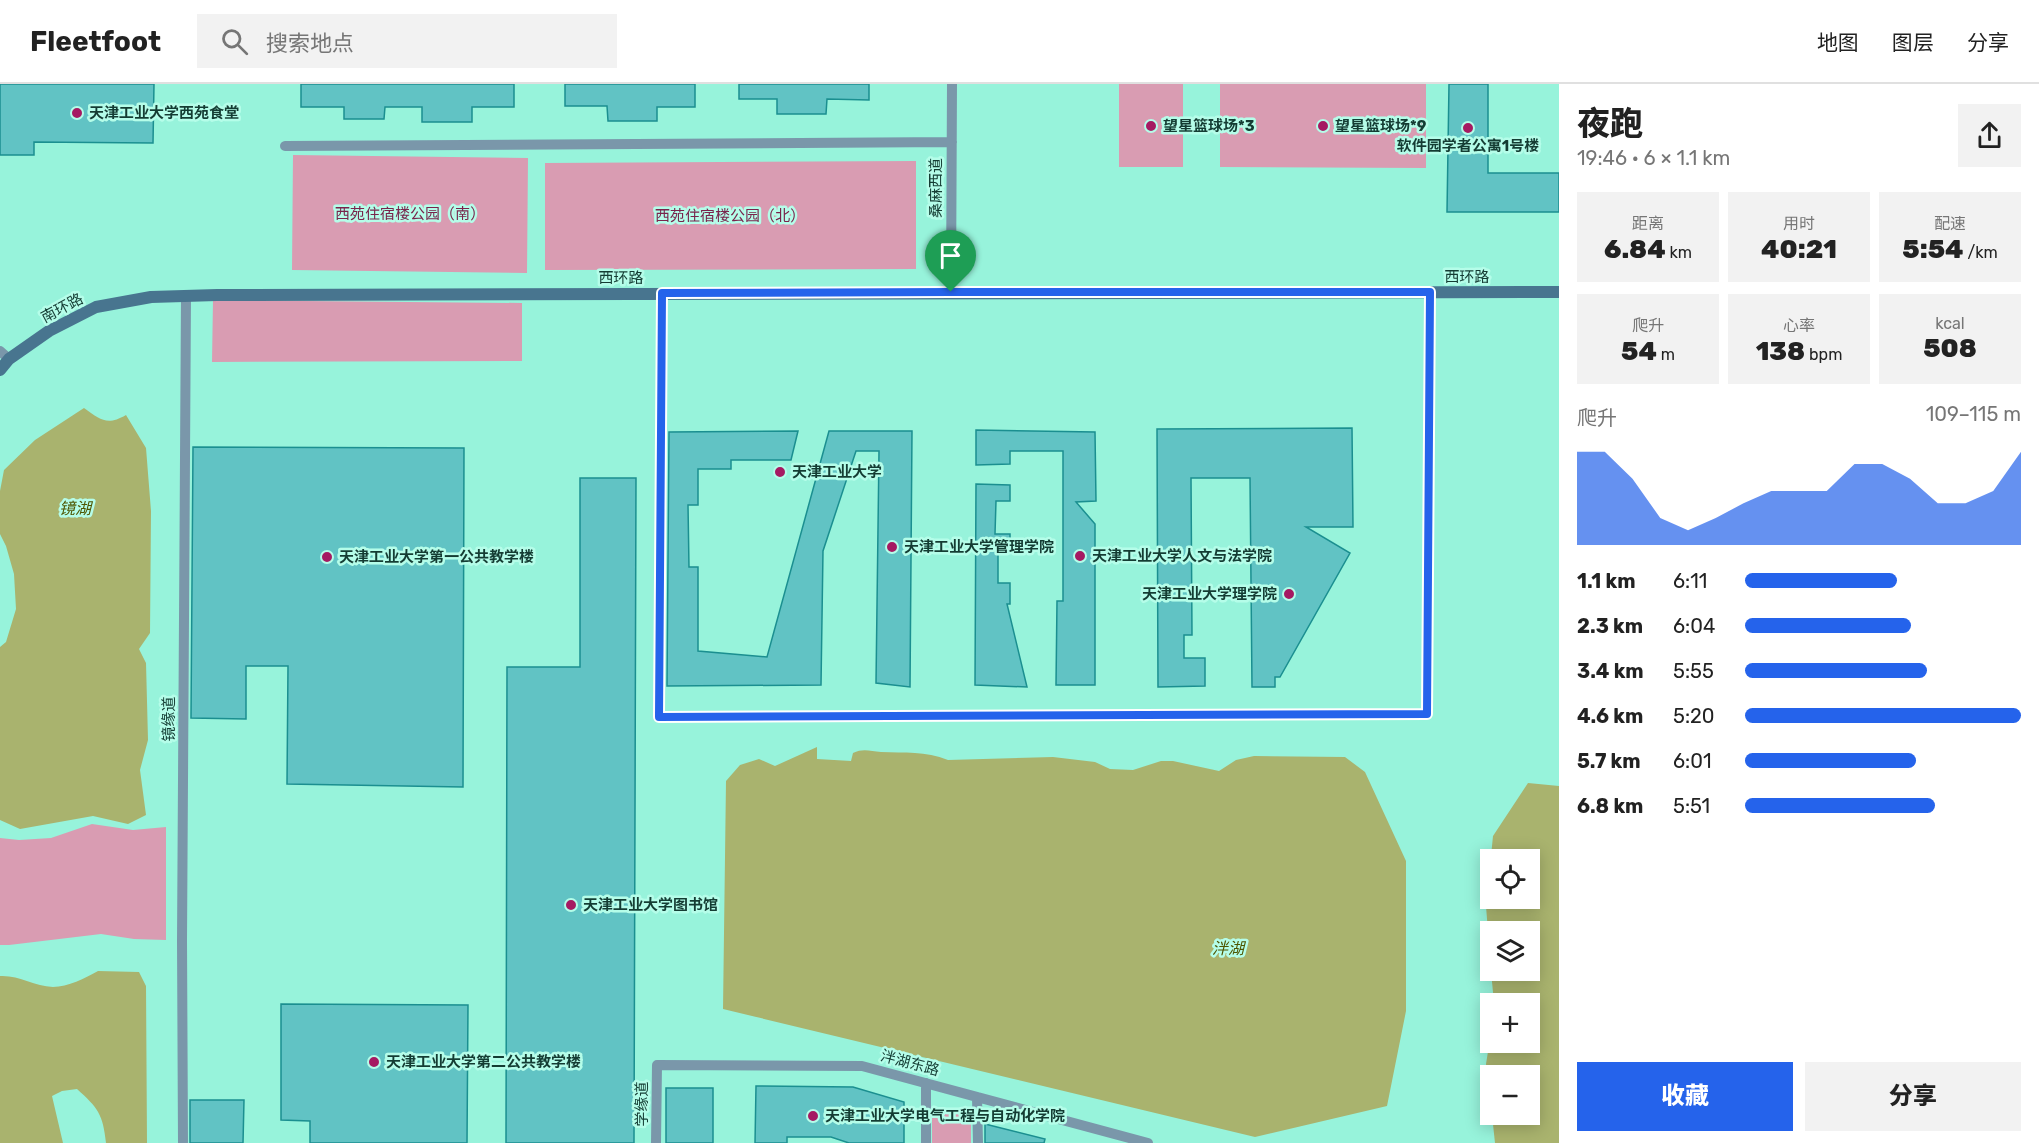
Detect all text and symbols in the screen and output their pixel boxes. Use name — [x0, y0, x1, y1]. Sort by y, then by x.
search box — [197, 14, 617, 68]
text: Fleetfoot — [30, 25, 161, 58]
icon: search — [218, 25, 251, 58]
text: 搜索地点 — [266, 30, 354, 57]
text: 地图 — [1817, 30, 1859, 55]
text: 图层 — [1892, 30, 1934, 55]
text: 分享 — [1967, 30, 2009, 55]
place label: 天津工业大学西苑食堂 — [89, 104, 239, 122]
text: 夜跑 — [1577, 104, 1643, 143]
button: share — [1958, 104, 2021, 167]
marker: 天津工业大学西苑食堂 — [70, 106, 84, 120]
place label: 望星篮球场*3 — [1163, 117, 1255, 135]
place label: 望星篮球场*9 — [1335, 117, 1427, 135]
marker: 望星篮球场*3 — [1144, 119, 1158, 133]
marker: 望星篮球场*9 — [1316, 119, 1330, 133]
marker: 软件园学者公寓1号楼 — [1461, 121, 1475, 135]
place label: 软件园学者公寓1号楼 — [1397, 137, 1539, 155]
text: 19:46 · 6 × 1.1 km — [1577, 146, 1730, 170]
street label: 桑麻西道 — [927, 158, 945, 218]
park label: 西苑住宿楼公园（南） — [335, 205, 485, 223]
park label: 西苑住宿楼公园（北） — [655, 207, 805, 225]
text: 距离 — [1632, 214, 1664, 233]
text: 用时 — [1783, 214, 1815, 233]
text: 配速 — [1934, 214, 1966, 233]
pin — [925, 230, 976, 292]
text: 6.84 — [1604, 234, 1666, 265]
text: 40:21 — [1761, 234, 1837, 265]
text: 5:54 — [1902, 234, 1964, 265]
icon: arrive — [934, 239, 967, 272]
text: km — [1666, 243, 1692, 262]
text: /km — [1964, 243, 1998, 262]
street label: 西环路 — [1444, 268, 1490, 286]
street label: 西环路 — [598, 269, 644, 287]
street label: 南环路 — [38, 289, 86, 327]
text: kcal — [1935, 314, 1965, 333]
text: 爬升 — [1632, 316, 1664, 335]
text: 心率 — [1783, 316, 1815, 335]
text: 508 — [1923, 333, 1977, 364]
text: 54 — [1621, 336, 1657, 367]
text: 138 — [1756, 336, 1805, 367]
text: m — [1657, 345, 1675, 364]
text: bpm — [1805, 345, 1842, 364]
text: 109–115 m — [1926, 402, 2021, 426]
text: 爬升 — [1577, 406, 1617, 430]
place label: 天津工业大学 — [792, 463, 882, 481]
marker: 天津工业大学 — [773, 465, 787, 479]
water label: 镜湖 — [59, 499, 94, 518]
place label: 天津工业大学管理学院 — [904, 538, 1054, 556]
marker: 天津工业大学管理学院 — [885, 540, 899, 554]
place label: 天津工业大学人文与法学院 — [1092, 547, 1272, 565]
place label: 天津工业大学第一公共教学楼 — [339, 548, 534, 566]
marker: 天津工业大学人文与法学院 — [1073, 549, 1087, 563]
marker: 天津工业大学第一公共教学楼 — [320, 550, 334, 564]
text: 1.1 km — [1577, 569, 1636, 593]
text: 6:11 — [1673, 569, 1707, 593]
place label: 天津工业大学理学院 — [1142, 585, 1277, 603]
marker: 天津工业大学理学院 — [1282, 587, 1296, 601]
text: 2.3 km — [1577, 614, 1643, 638]
text: 6:04 — [1673, 614, 1715, 638]
text: 3.4 km — [1577, 659, 1644, 683]
text: 5:55 — [1673, 659, 1714, 683]
street label: 镜缘道 — [160, 696, 178, 742]
text: 4.6 km — [1577, 704, 1643, 728]
text: 5:20 — [1673, 704, 1714, 728]
text: 5.7 km — [1577, 749, 1641, 773]
text: 6:01 — [1673, 749, 1711, 773]
text: 6.8 km — [1577, 794, 1643, 818]
text: 5:51 — [1673, 794, 1710, 818]
map controls — [1480, 849, 1540, 1125]
button: locate — [1480, 849, 1540, 909]
place label: 天津工业大学图书馆 — [583, 896, 718, 914]
marker: 天津工业大学图书馆 — [564, 898, 578, 912]
button: layers — [1480, 921, 1540, 981]
water label: 泮湖 — [1212, 939, 1247, 958]
button: + — [1480, 993, 1540, 1053]
street label: 泮湖东路 — [879, 1047, 941, 1079]
place label: 天津工业大学第二公共教学楼 — [386, 1053, 581, 1071]
marker: 天津工业大学第二公共教学楼 — [367, 1055, 381, 1069]
button: 收藏 — [1577, 1062, 1793, 1131]
button: 分享 — [1805, 1062, 2021, 1131]
button: − — [1480, 1065, 1540, 1125]
street label: 学缘道 — [633, 1081, 651, 1127]
place label: 天津工业大学电气工程与自动化学院 — [825, 1107, 1065, 1125]
marker: 天津工业大学电气工程与自动化学院 — [806, 1109, 820, 1123]

